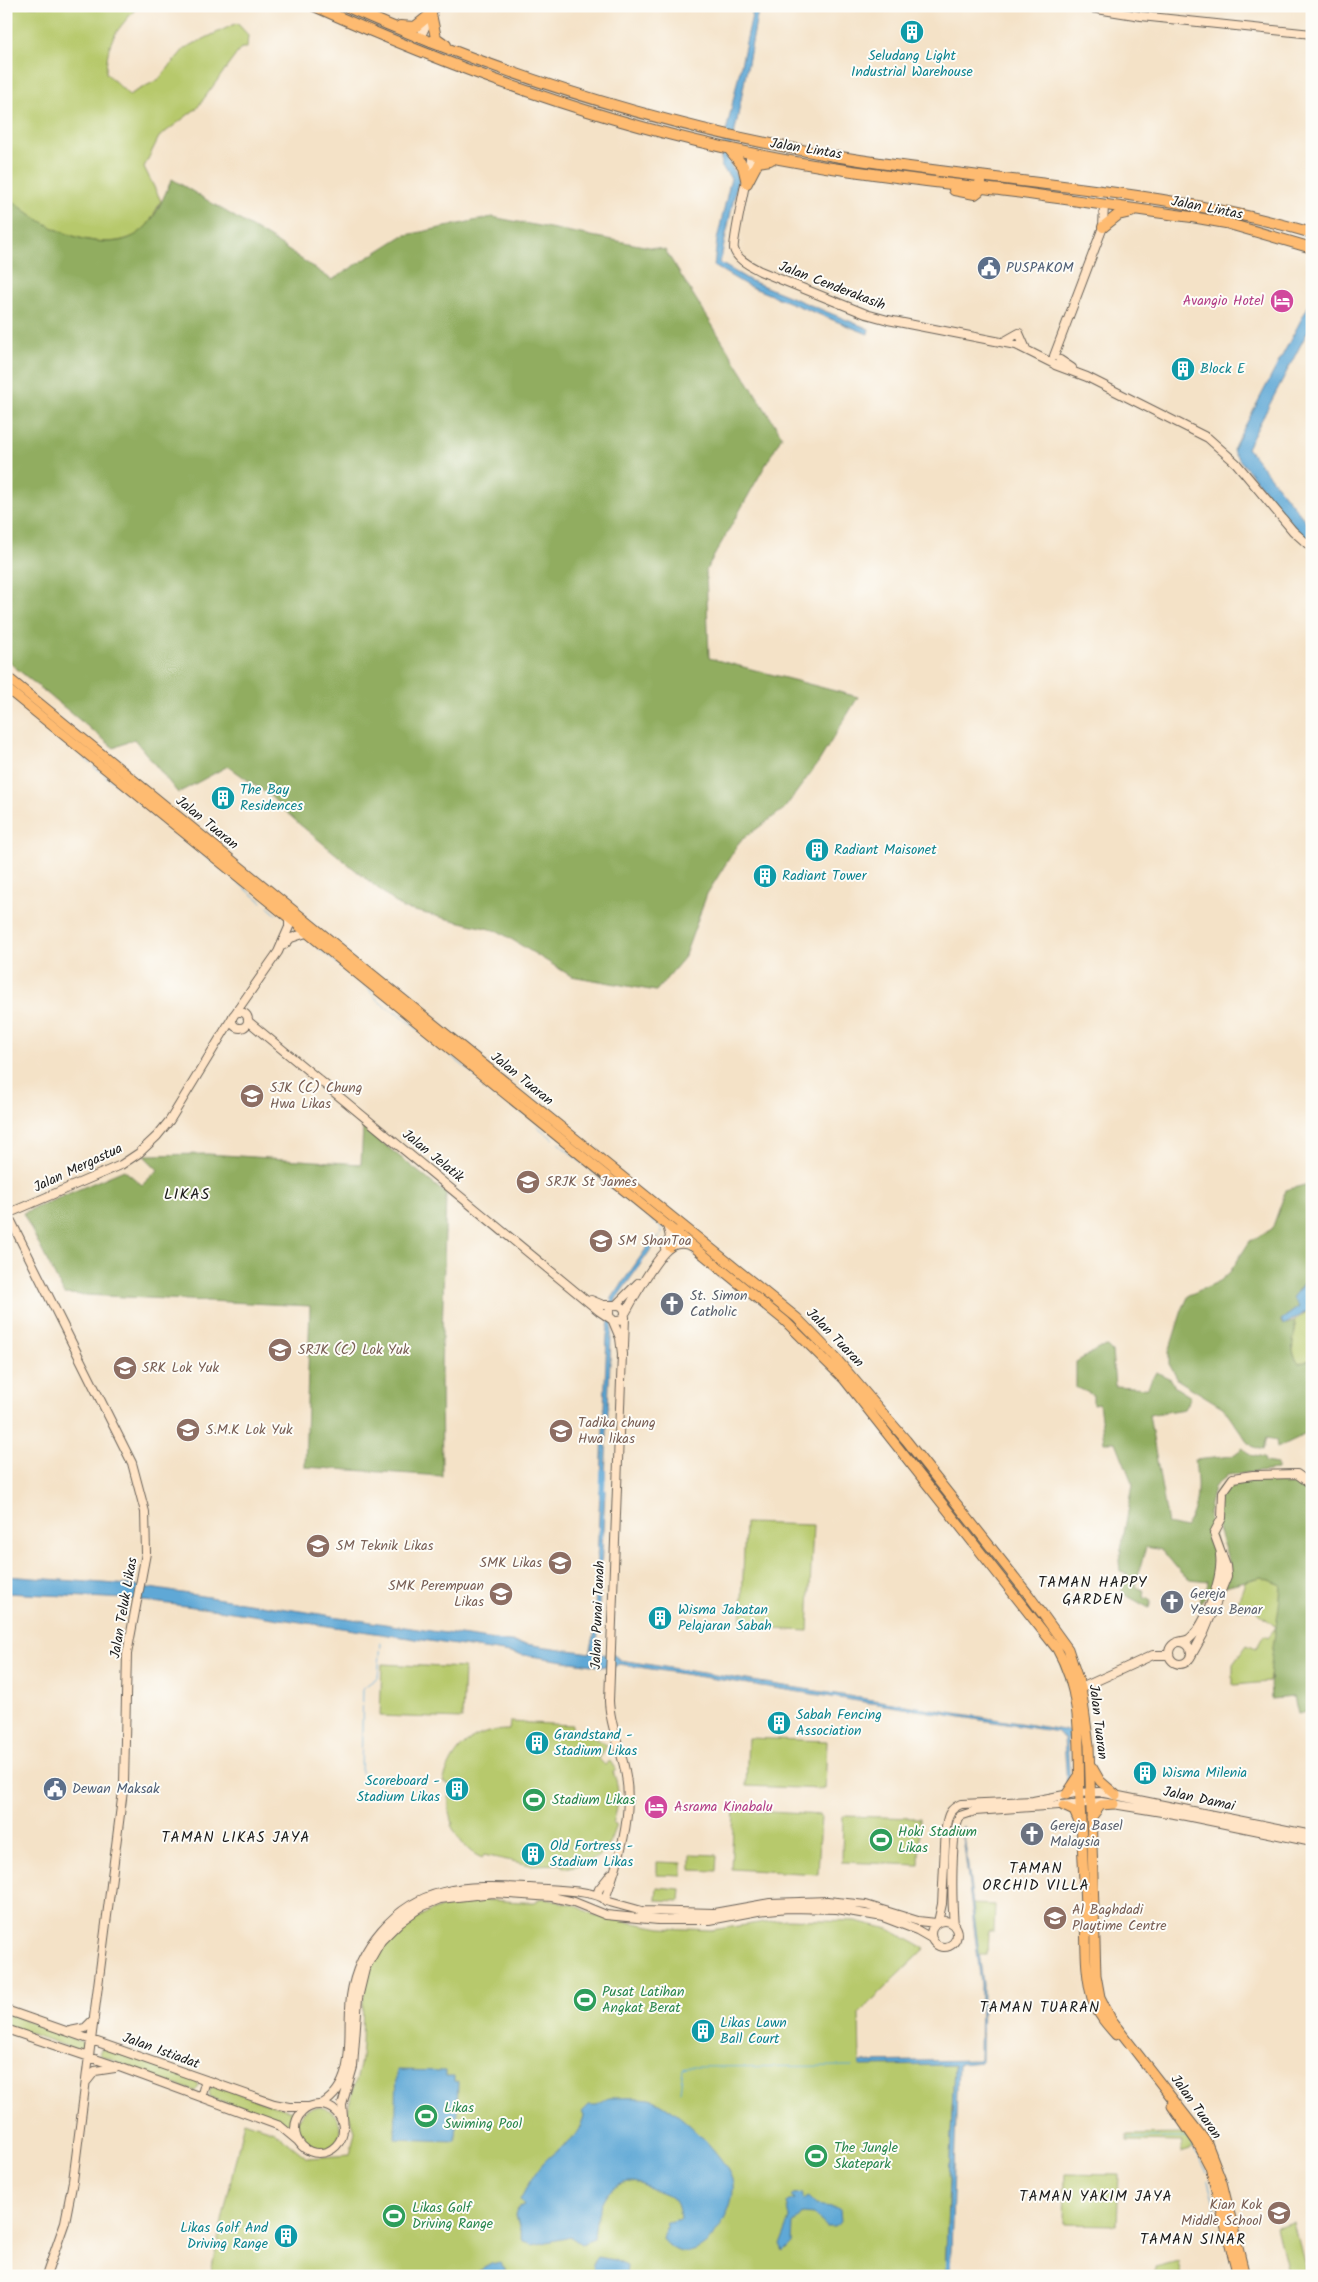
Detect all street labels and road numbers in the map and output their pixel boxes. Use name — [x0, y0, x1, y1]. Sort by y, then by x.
street label: Jalan Lintas — [768, 132, 844, 166]
street label: Jalan Lintas — [1169, 190, 1245, 226]
street label: Jalan Cenderakasih — [775, 256, 889, 316]
street label: Jalan Tuaran — [171, 791, 243, 855]
street label: Jalan Tuaran — [486, 1047, 558, 1111]
street label: Jalan Jelatik — [397, 1124, 469, 1188]
street label: Jalan Mergastua — [30, 1138, 126, 1198]
street label: Jalan Tuaran — [801, 1303, 869, 1373]
street label: Jalan Teluk Likas — [104, 1556, 144, 1660]
street label: Jalan Punai Tanah — [585, 1560, 611, 1670]
street label: Jalan Tuaran — [1082, 1683, 1114, 1761]
street label: Jalan Damai — [1161, 1781, 1238, 1817]
street label: Jalan Istiadat — [119, 2027, 203, 2075]
street label: Jalan Tuaran — [1165, 2070, 1227, 2144]

